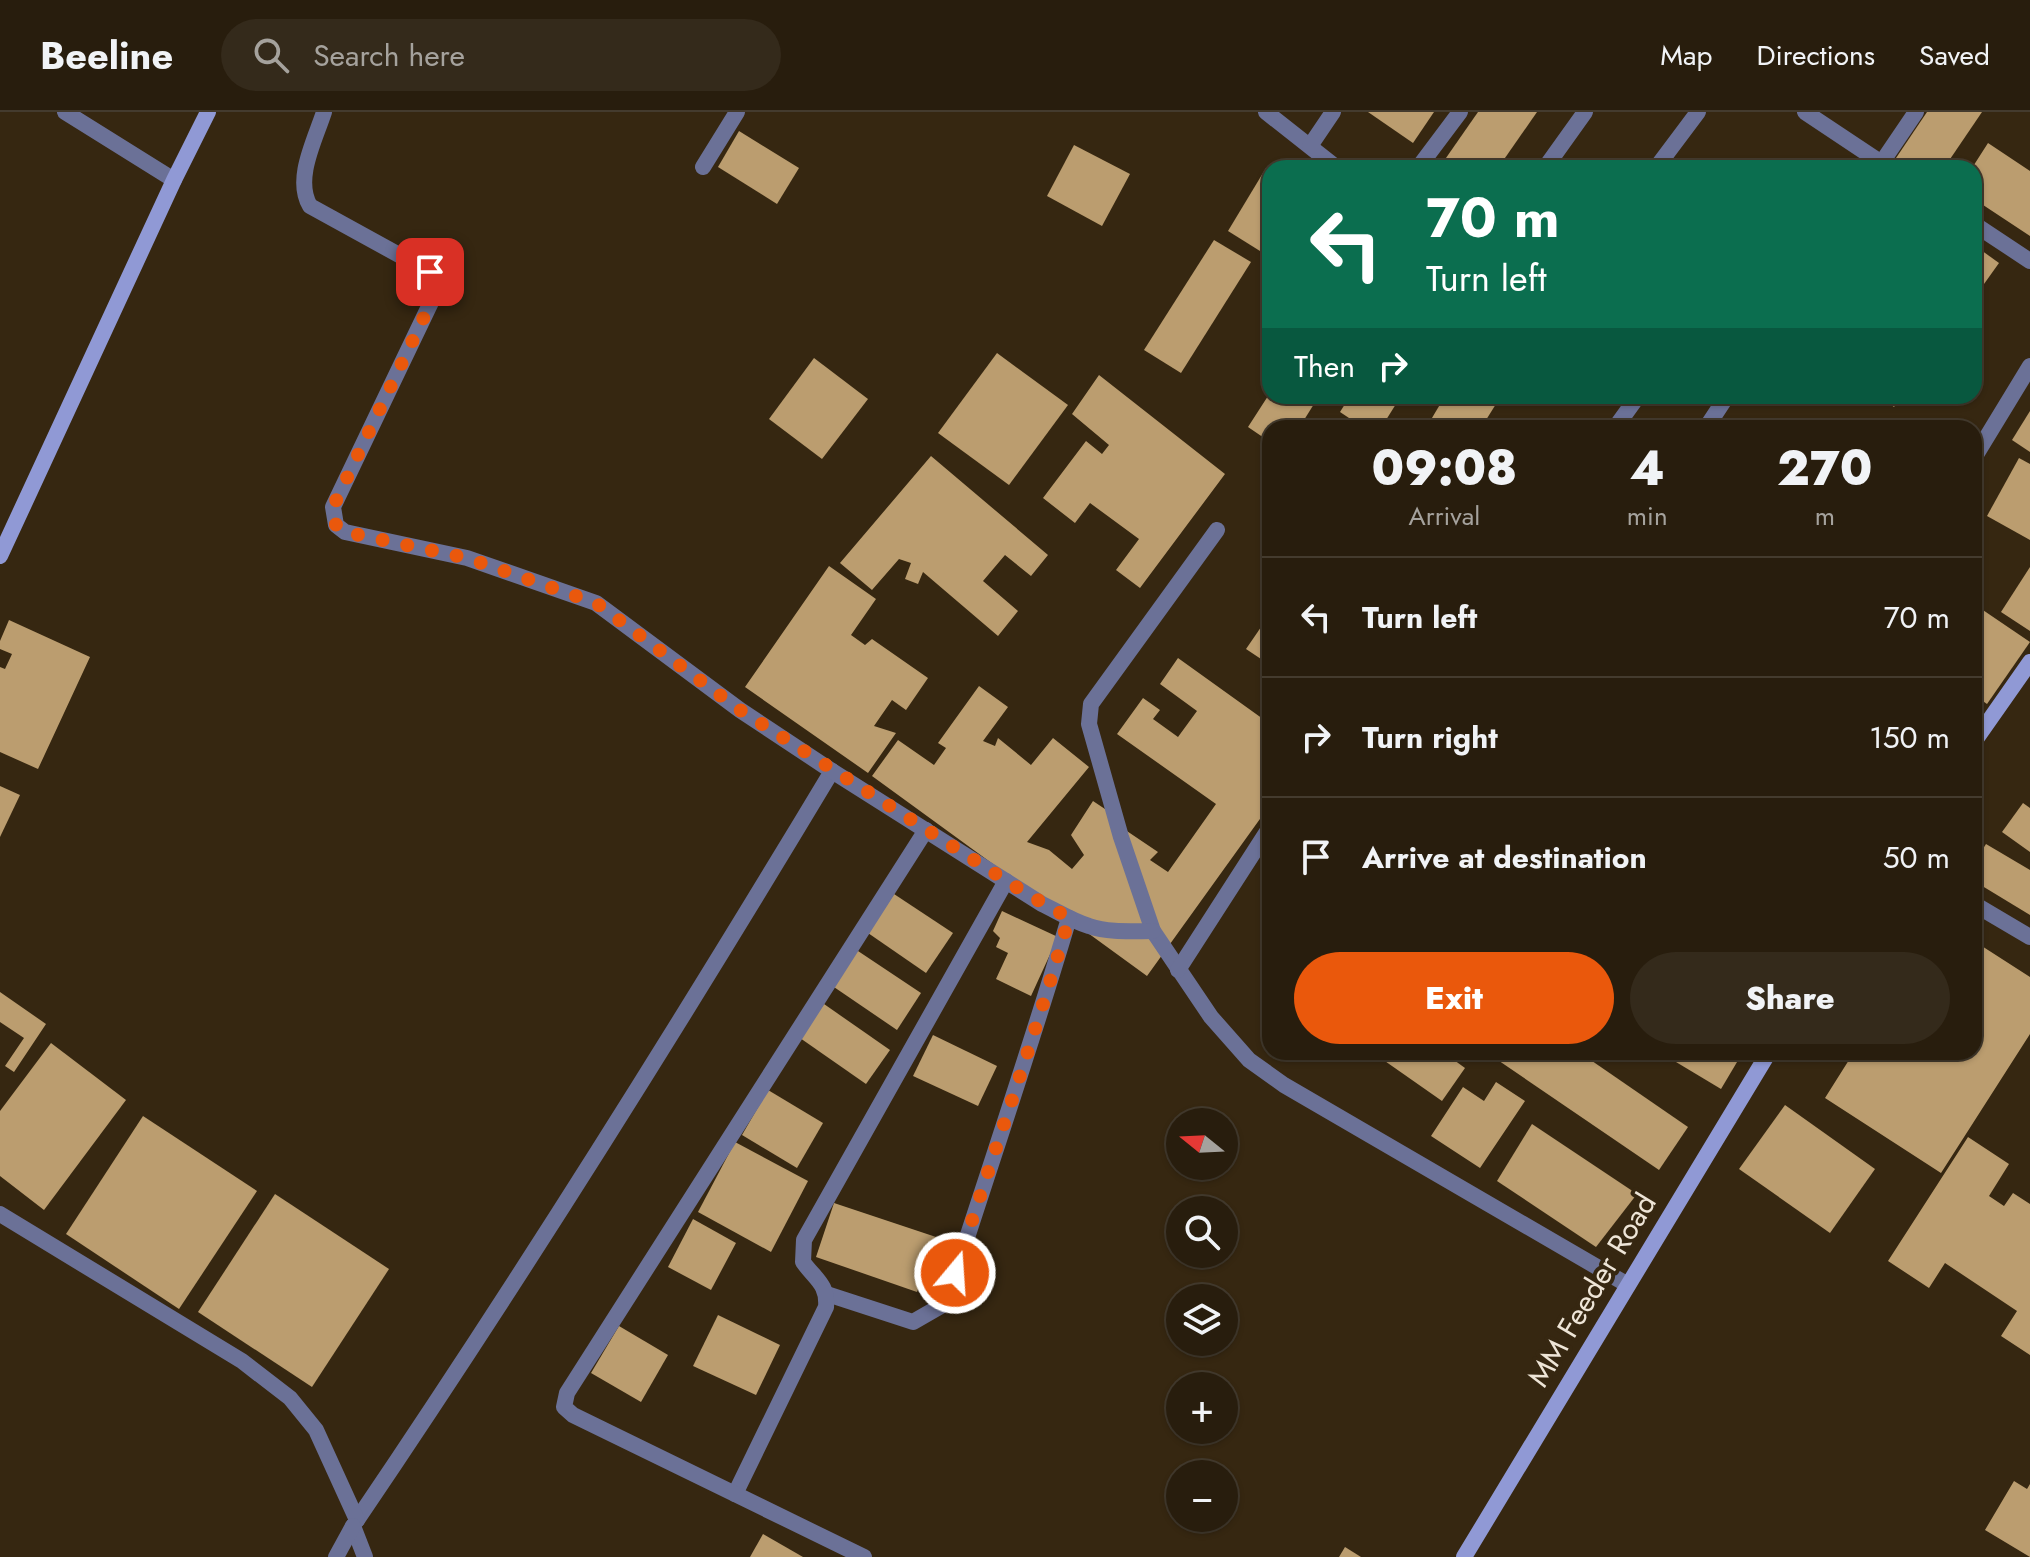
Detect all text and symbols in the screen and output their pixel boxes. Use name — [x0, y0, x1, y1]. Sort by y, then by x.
search box — [221, 19, 781, 91]
text: Beeline — [40, 28, 173, 83]
icon: search — [249, 33, 293, 77]
text: Search here — [313, 34, 465, 77]
text: Map — [1660, 35, 1712, 76]
text: Directions — [1756, 35, 1875, 76]
text: Saved — [1919, 35, 1990, 76]
text: 70 m — [1426, 177, 1560, 258]
icon: left — [1294, 192, 1398, 296]
pin — [396, 238, 464, 306]
icon: arrive — [408, 250, 452, 294]
text: Turn left — [1426, 252, 1547, 304]
icon: right — [1371, 344, 1415, 388]
text: Then — [1294, 345, 1355, 388]
text: 09:08 — [1371, 434, 1517, 503]
text: 4 — [1630, 434, 1665, 503]
text: 270 — [1777, 434, 1873, 503]
text: Arrival — [1409, 497, 1480, 535]
text: min — [1627, 497, 1668, 535]
text: m — [1815, 497, 1835, 535]
icon: left — [1294, 595, 1338, 639]
text: Turn left — [1362, 596, 1477, 639]
text: 70 m — [1884, 596, 1950, 639]
icon: right — [1294, 715, 1338, 759]
text: Turn right — [1362, 716, 1498, 759]
text: 150 m — [1869, 716, 1950, 759]
icon: arrive — [1294, 835, 1338, 879]
text: Arrive at destination — [1362, 836, 1647, 879]
text: 50 m — [1883, 836, 1950, 879]
button: Exit — [1294, 952, 1614, 1044]
button: Share — [1630, 952, 1950, 1044]
north arrow — [1166, 1108, 1238, 1180]
map controls — [1166, 1108, 1238, 1532]
street label: MM Feeder Road — [1517, 1185, 1666, 1395]
button: search — [1166, 1196, 1238, 1268]
position arrow — [913, 1231, 997, 1315]
button: layers — [1166, 1284, 1238, 1356]
button: + — [1166, 1372, 1238, 1444]
button: − — [1166, 1460, 1238, 1532]

